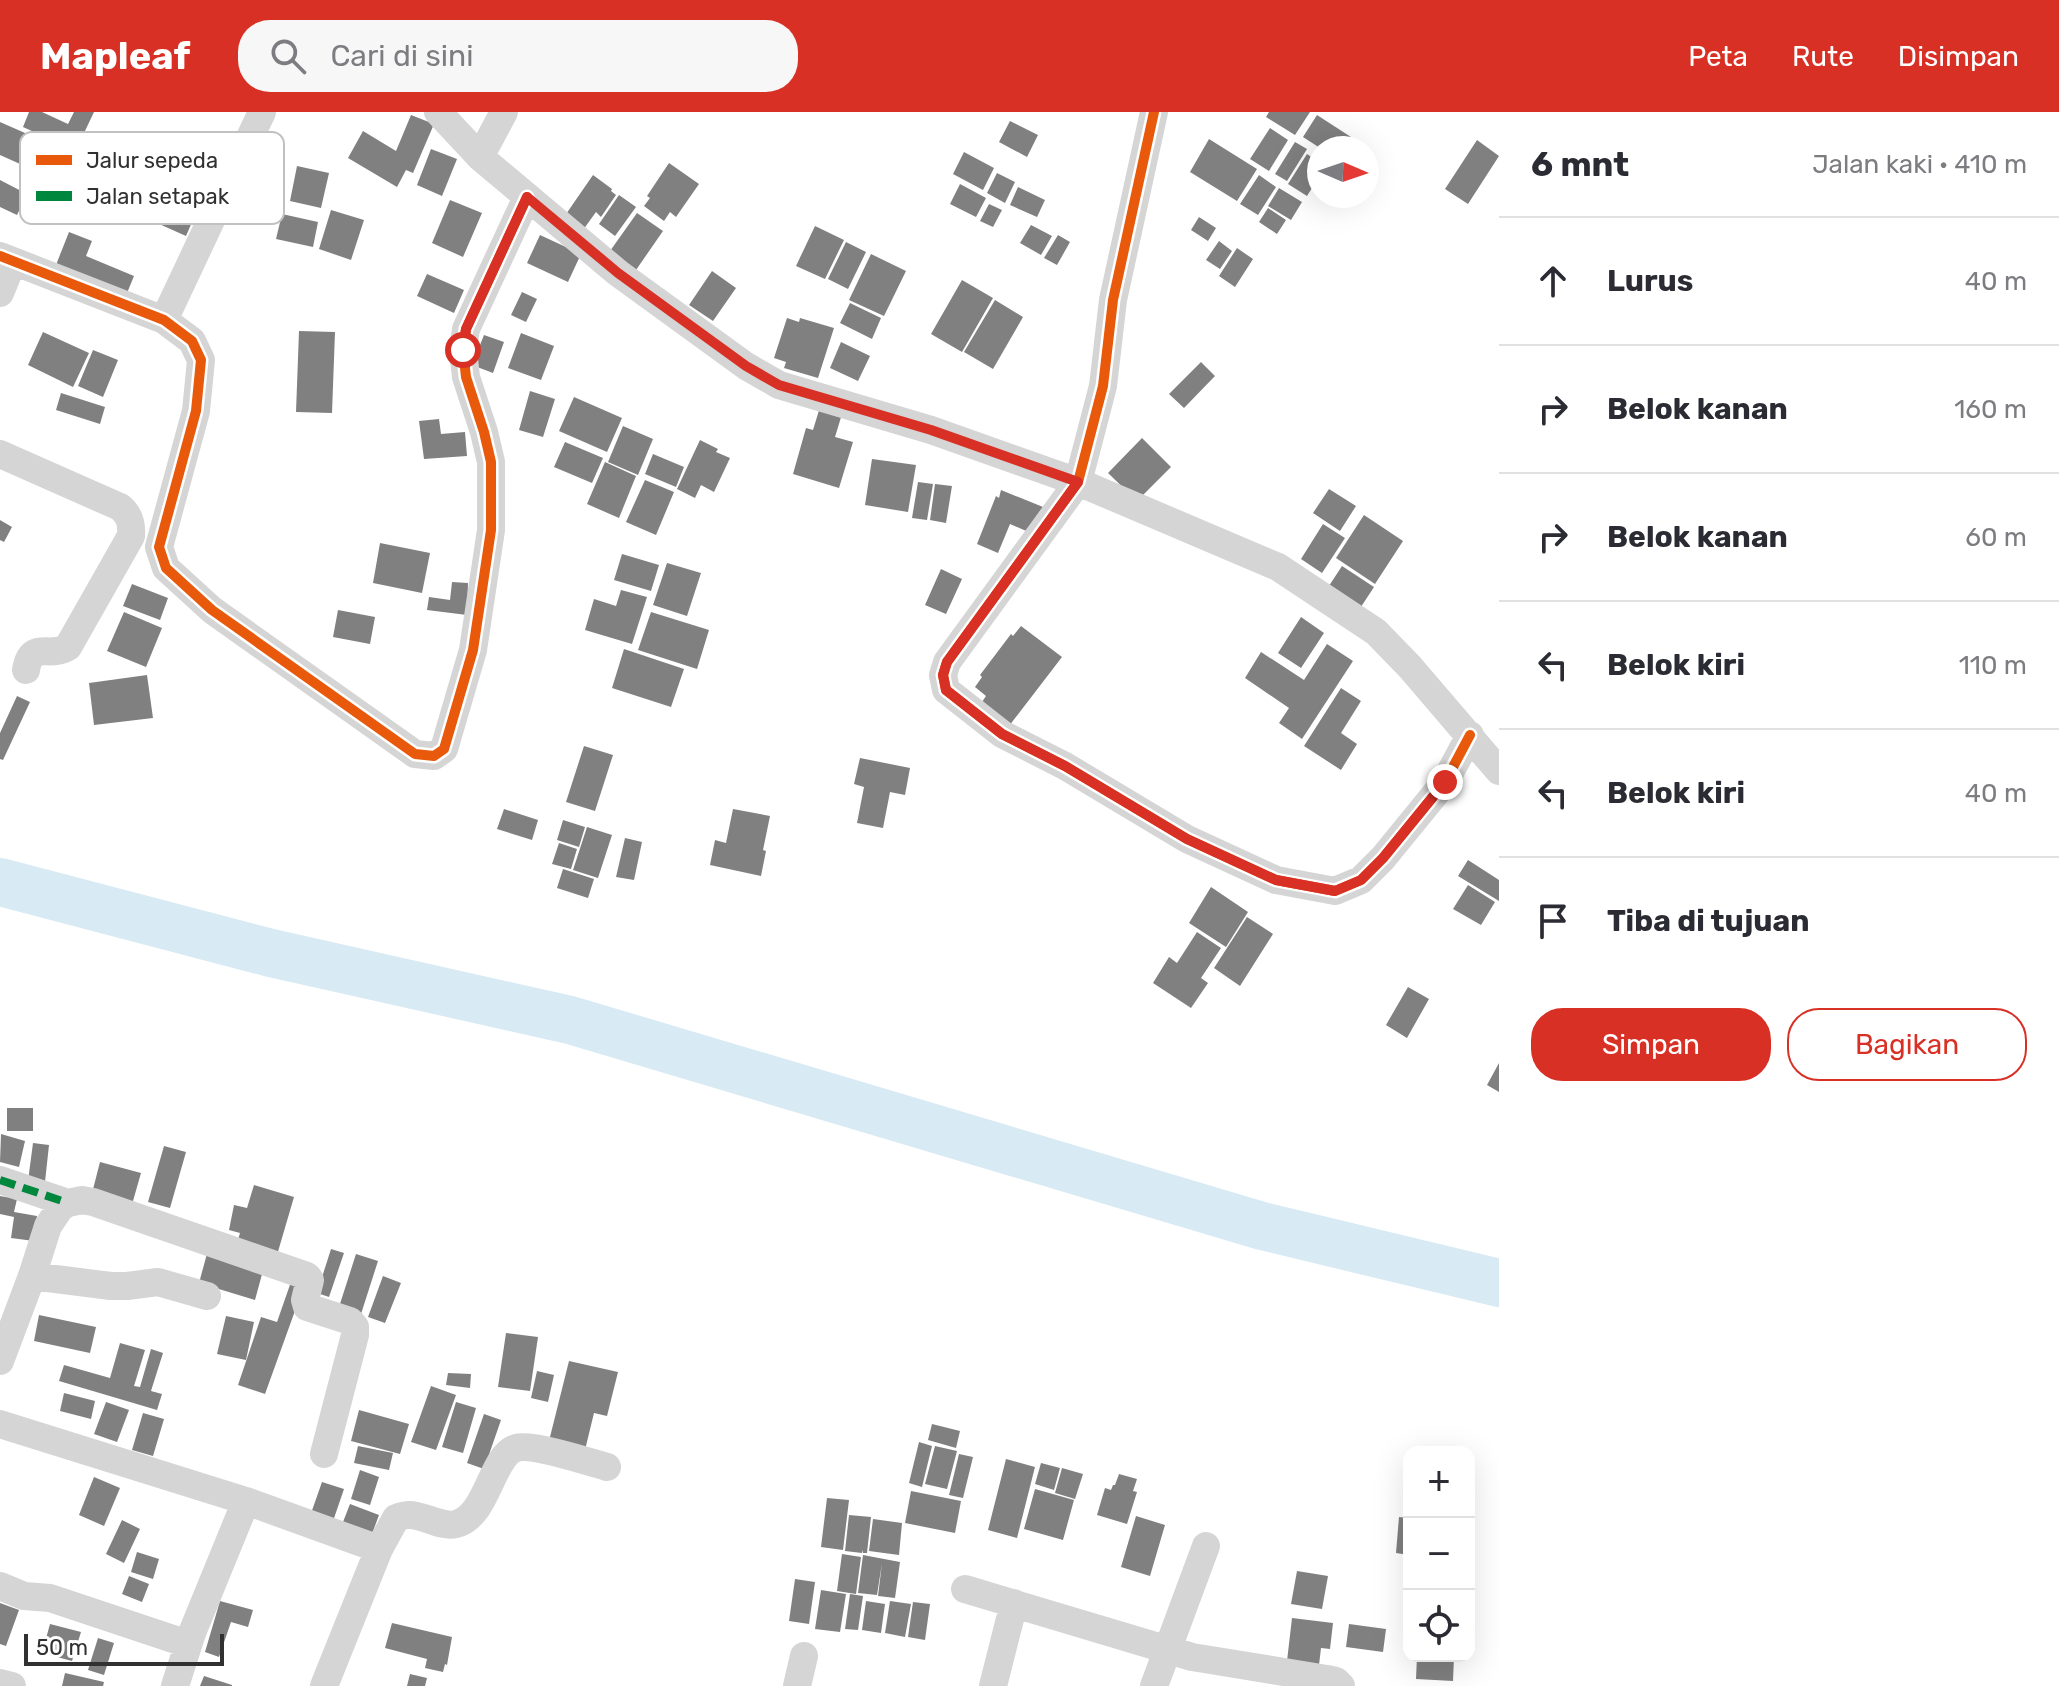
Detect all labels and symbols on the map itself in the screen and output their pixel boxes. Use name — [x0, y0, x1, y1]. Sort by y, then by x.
legend — [20, 132, 284, 224]
north arrow — [1307, 136, 1379, 208]
text: Jalur sepeda — [86, 147, 218, 174]
text: Jalan setapak — [86, 183, 230, 210]
route start — [445, 332, 481, 368]
route end — [1427, 764, 1463, 800]
scale bar — [24, 1630, 224, 1666]

